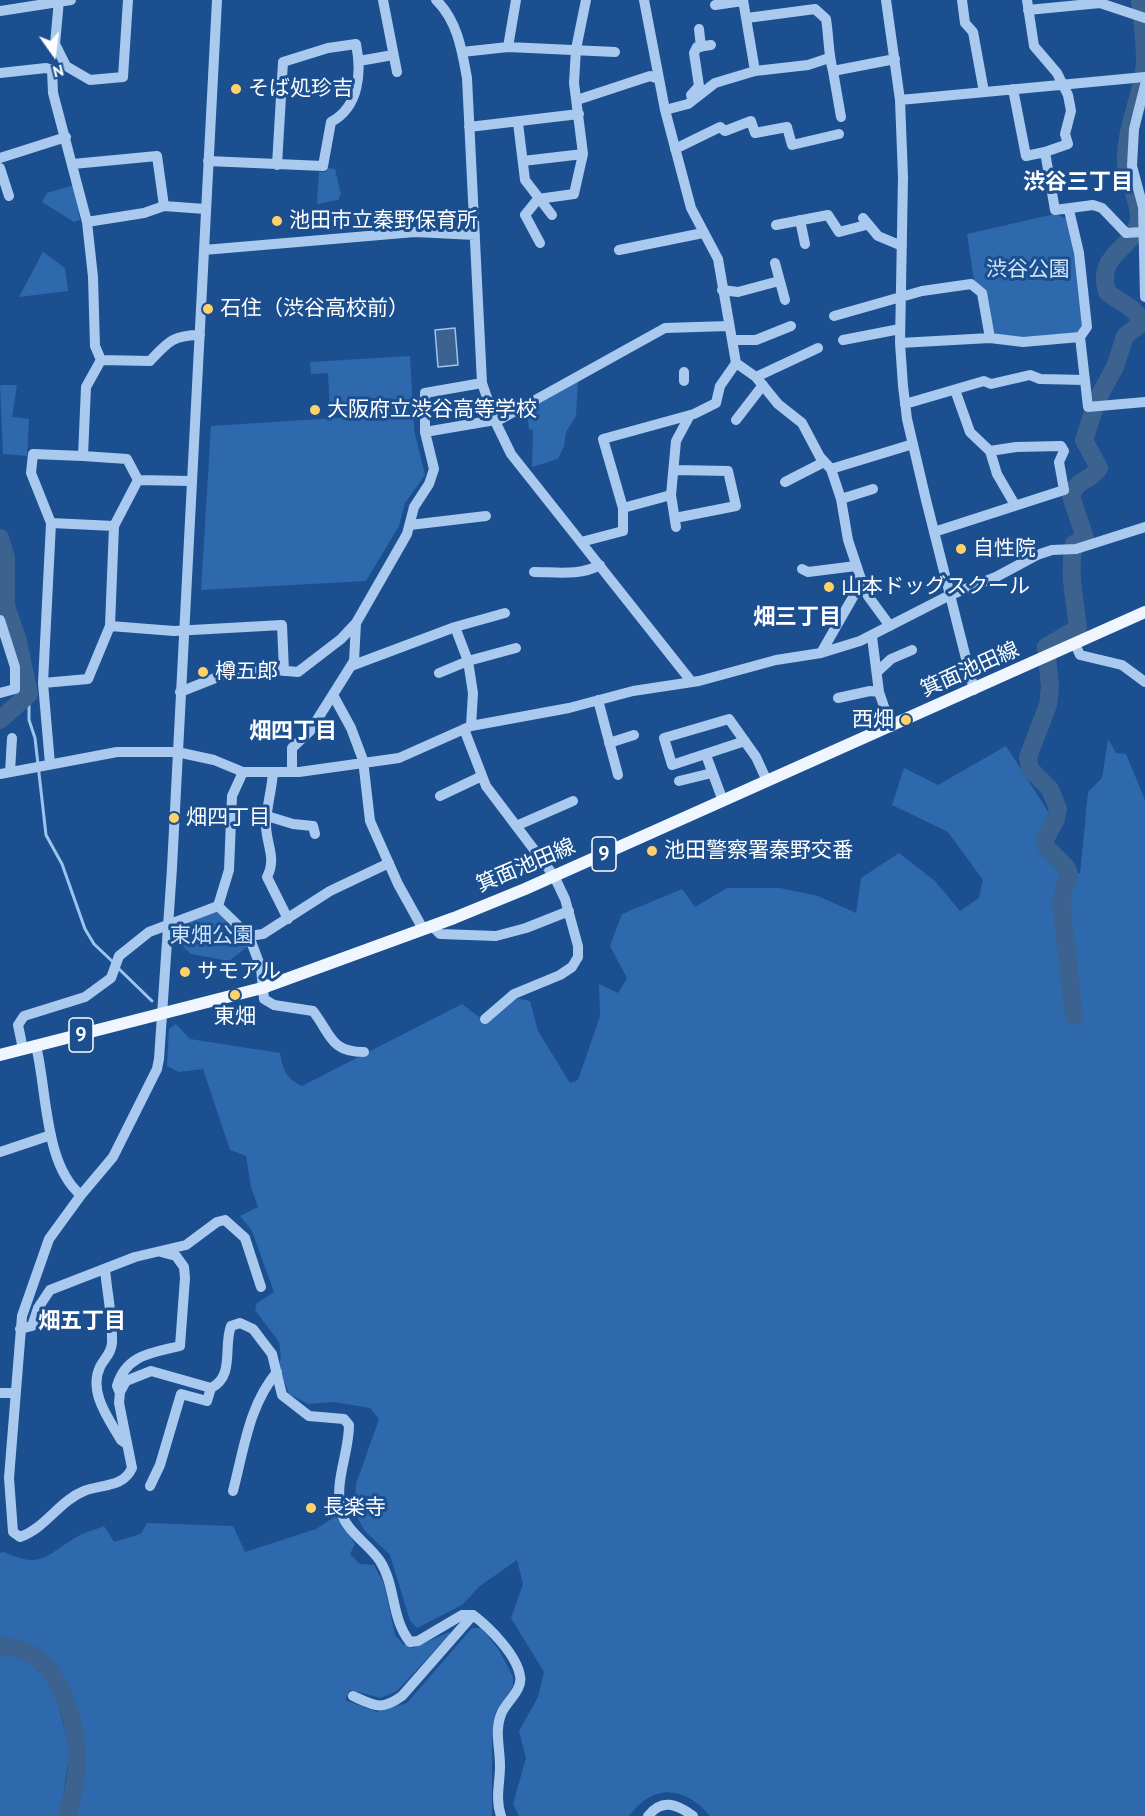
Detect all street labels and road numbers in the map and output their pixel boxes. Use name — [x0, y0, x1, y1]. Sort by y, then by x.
street label: 箕面池田線 — [917, 637, 1023, 703]
street label: 箕面池田線 — [473, 834, 579, 898]
road number: 9 — [592, 837, 616, 871]
road number: 9 — [69, 1018, 93, 1052]

